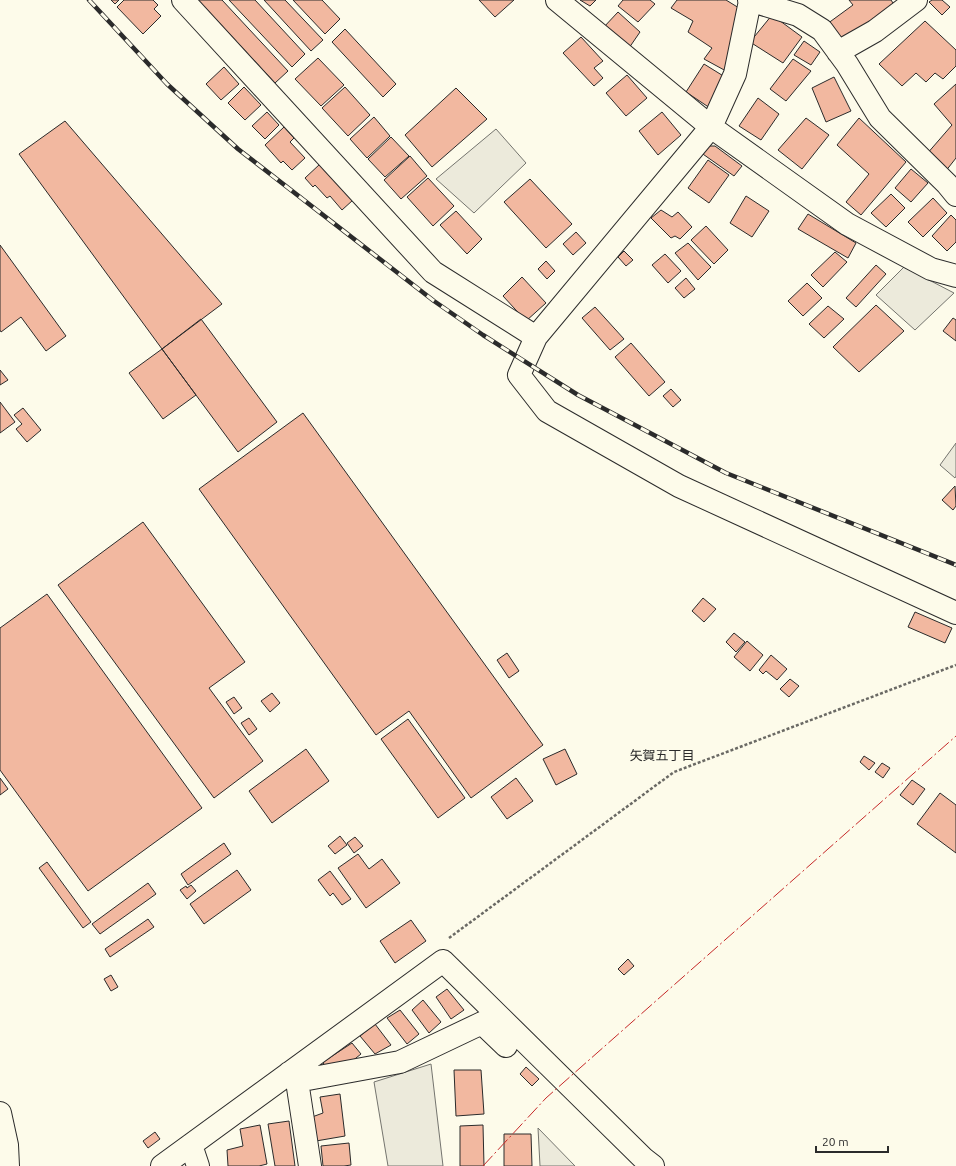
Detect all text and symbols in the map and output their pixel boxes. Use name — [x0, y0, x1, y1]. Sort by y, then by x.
district label: 矢賀五丁目 — [629, 748, 695, 762]
scale bar — [816, 1128, 888, 1154]
text: 20 m — [822, 1135, 849, 1148]

